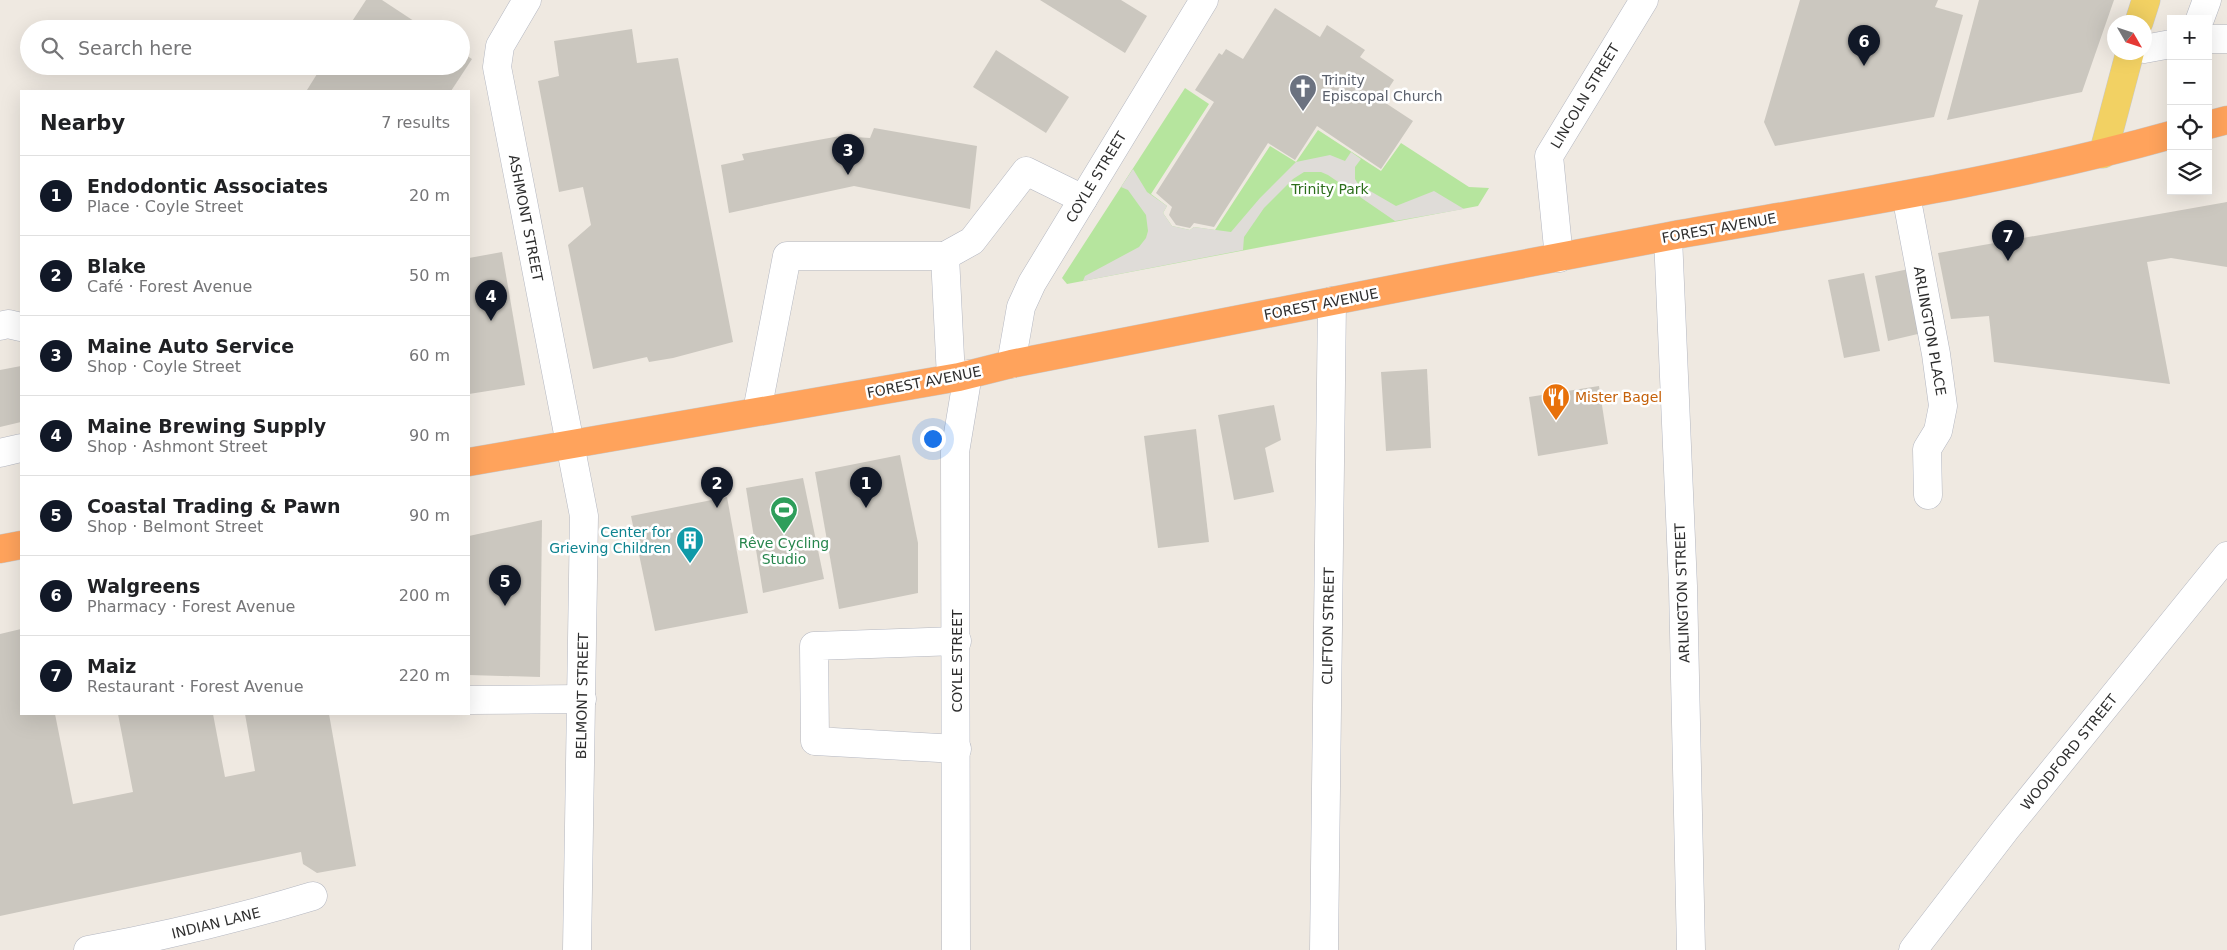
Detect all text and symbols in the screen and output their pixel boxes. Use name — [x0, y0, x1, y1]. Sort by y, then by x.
north arrow — [2107, 15, 2152, 60]
map controls — [2167, 15, 2212, 195]
button: + — [2167, 15, 2212, 60]
search box — [20, 20, 470, 75]
pin: 6 — [1848, 25, 1880, 66]
icon: search — [38, 34, 66, 62]
text: Search here — [78, 37, 192, 59]
street label: LINCOLN STREET — [1547, 40, 1623, 151]
button: − — [2167, 60, 2212, 105]
place label: Trinity Episcopal Church — [1321, 72, 1443, 104]
church icon: Trinity Episcopal Church — [1288, 73, 1318, 112]
button: locate — [2167, 105, 2212, 150]
text: Nearby — [40, 111, 125, 135]
text: 7 results — [381, 113, 450, 132]
street label: COYLE STREET — [1063, 128, 1130, 225]
pin: 3 — [832, 134, 864, 175]
button: layers — [2167, 150, 2212, 195]
street label: ASHMONT STREET — [506, 153, 546, 283]
text: Endodontic Associates — [87, 175, 328, 197]
park label: Trinity Park — [1290, 181, 1370, 197]
text: 1 — [50, 186, 62, 205]
text: 20 m — [409, 186, 450, 205]
text: Place · Coyle Street — [87, 197, 243, 216]
street label: FOREST AVENUE — [1660, 210, 1778, 246]
pin: 7 — [1992, 220, 2024, 261]
text: Blake — [87, 255, 146, 277]
street label: ARLINGTON PLACE — [1911, 265, 1949, 397]
text: 2 — [50, 266, 62, 285]
text: 50 m — [409, 266, 450, 285]
text: Café · Forest Avenue — [87, 277, 252, 296]
pin: 4 — [475, 280, 507, 321]
street label: FOREST AVENUE — [1262, 285, 1380, 323]
text: Maine Auto Service — [87, 335, 294, 357]
text: 3 — [50, 346, 62, 365]
text: 60 m — [409, 346, 450, 365]
text: Shop · Coyle Street — [87, 357, 241, 376]
street label: FOREST AVENUE — [865, 363, 983, 401]
restaurant icon: Mister Bagel — [1541, 382, 1571, 421]
place label: Mister Bagel — [1575, 389, 1662, 405]
text: Maine Brewing Supply — [87, 415, 326, 437]
text: 4 — [50, 426, 62, 445]
text: 90 m — [409, 426, 450, 445]
your location — [920, 426, 946, 452]
text: Shop · Ashmont Street — [87, 437, 267, 456]
pin: 2 — [701, 467, 733, 508]
pin: 1 — [850, 467, 882, 508]
text: Coastal Trading & Pawn — [87, 495, 341, 517]
sports icon: Rêve Cycling Studio — [769, 495, 799, 534]
text: 5 — [50, 506, 62, 525]
text: 90 m — [409, 506, 450, 525]
text: Shop · Belmont Street — [87, 517, 263, 536]
street label: ARLINGTON STREET — [1672, 522, 1692, 663]
place label: Center for Grieving Children — [549, 524, 671, 556]
building icon: Center for Grieving Children — [675, 525, 705, 564]
place label: Rêve Cycling Studio — [739, 535, 829, 567]
pin: 5 — [489, 565, 521, 606]
street label: CLIFTON STREET — [1319, 567, 1337, 685]
text: Walgreens — [87, 575, 200, 597]
text: 6 — [50, 586, 62, 605]
text: 200 m — [399, 586, 450, 605]
text: Pharmacy · Forest Avenue — [87, 597, 295, 616]
street label: COYLE STREET — [949, 609, 965, 713]
street label: BELMONT STREET — [573, 632, 591, 759]
text: Maiz — [87, 655, 136, 677]
text: 7 — [50, 666, 62, 685]
text: 220 m — [399, 666, 450, 685]
text: Restaurant · Forest Avenue — [87, 677, 303, 696]
street label: WOODFORD STREET — [2017, 691, 2121, 813]
street label: INDIAN LANE — [170, 904, 262, 942]

